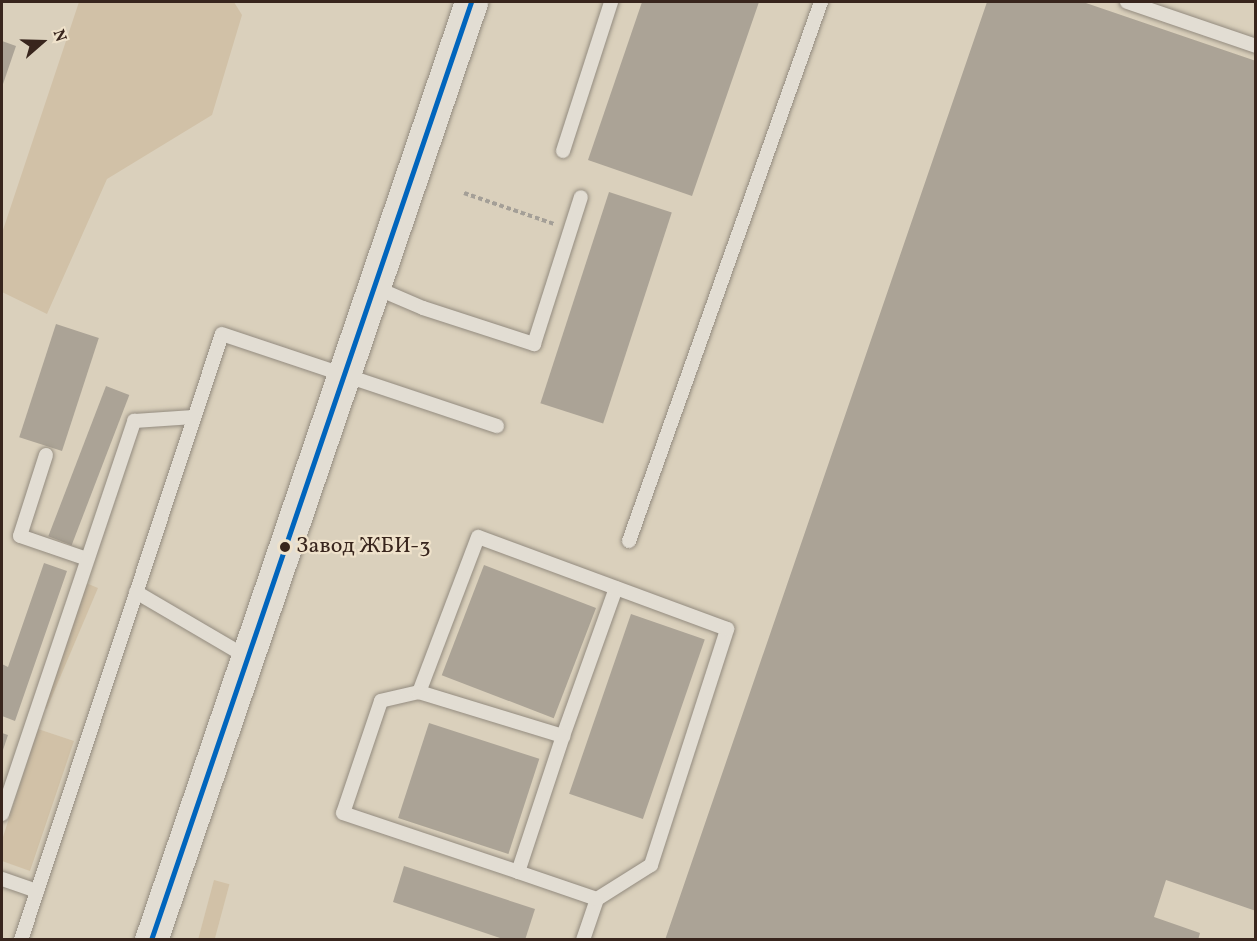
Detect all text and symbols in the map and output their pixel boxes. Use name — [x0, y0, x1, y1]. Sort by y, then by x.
north arrow — [12, 12, 72, 72]
text: N — [47, 27, 71, 45]
place label: Завод ЖБИ-3 — [296, 534, 431, 560]
marker: Завод ЖБИ-3 — [279, 541, 291, 553]

